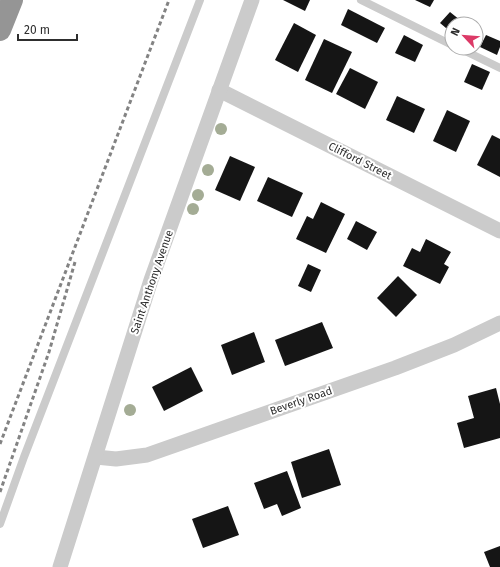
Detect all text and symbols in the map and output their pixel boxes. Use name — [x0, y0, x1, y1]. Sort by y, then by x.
scale bar — [18, 16, 77, 42]
north arrow — [444, 16, 484, 56]
text: 20 m — [24, 23, 50, 37]
text: N — [448, 26, 463, 38]
street label: Clifford Street — [326, 139, 394, 183]
street label: Saint Anthony Avenue — [128, 228, 176, 336]
street label: Beverly Road — [268, 384, 334, 418]

